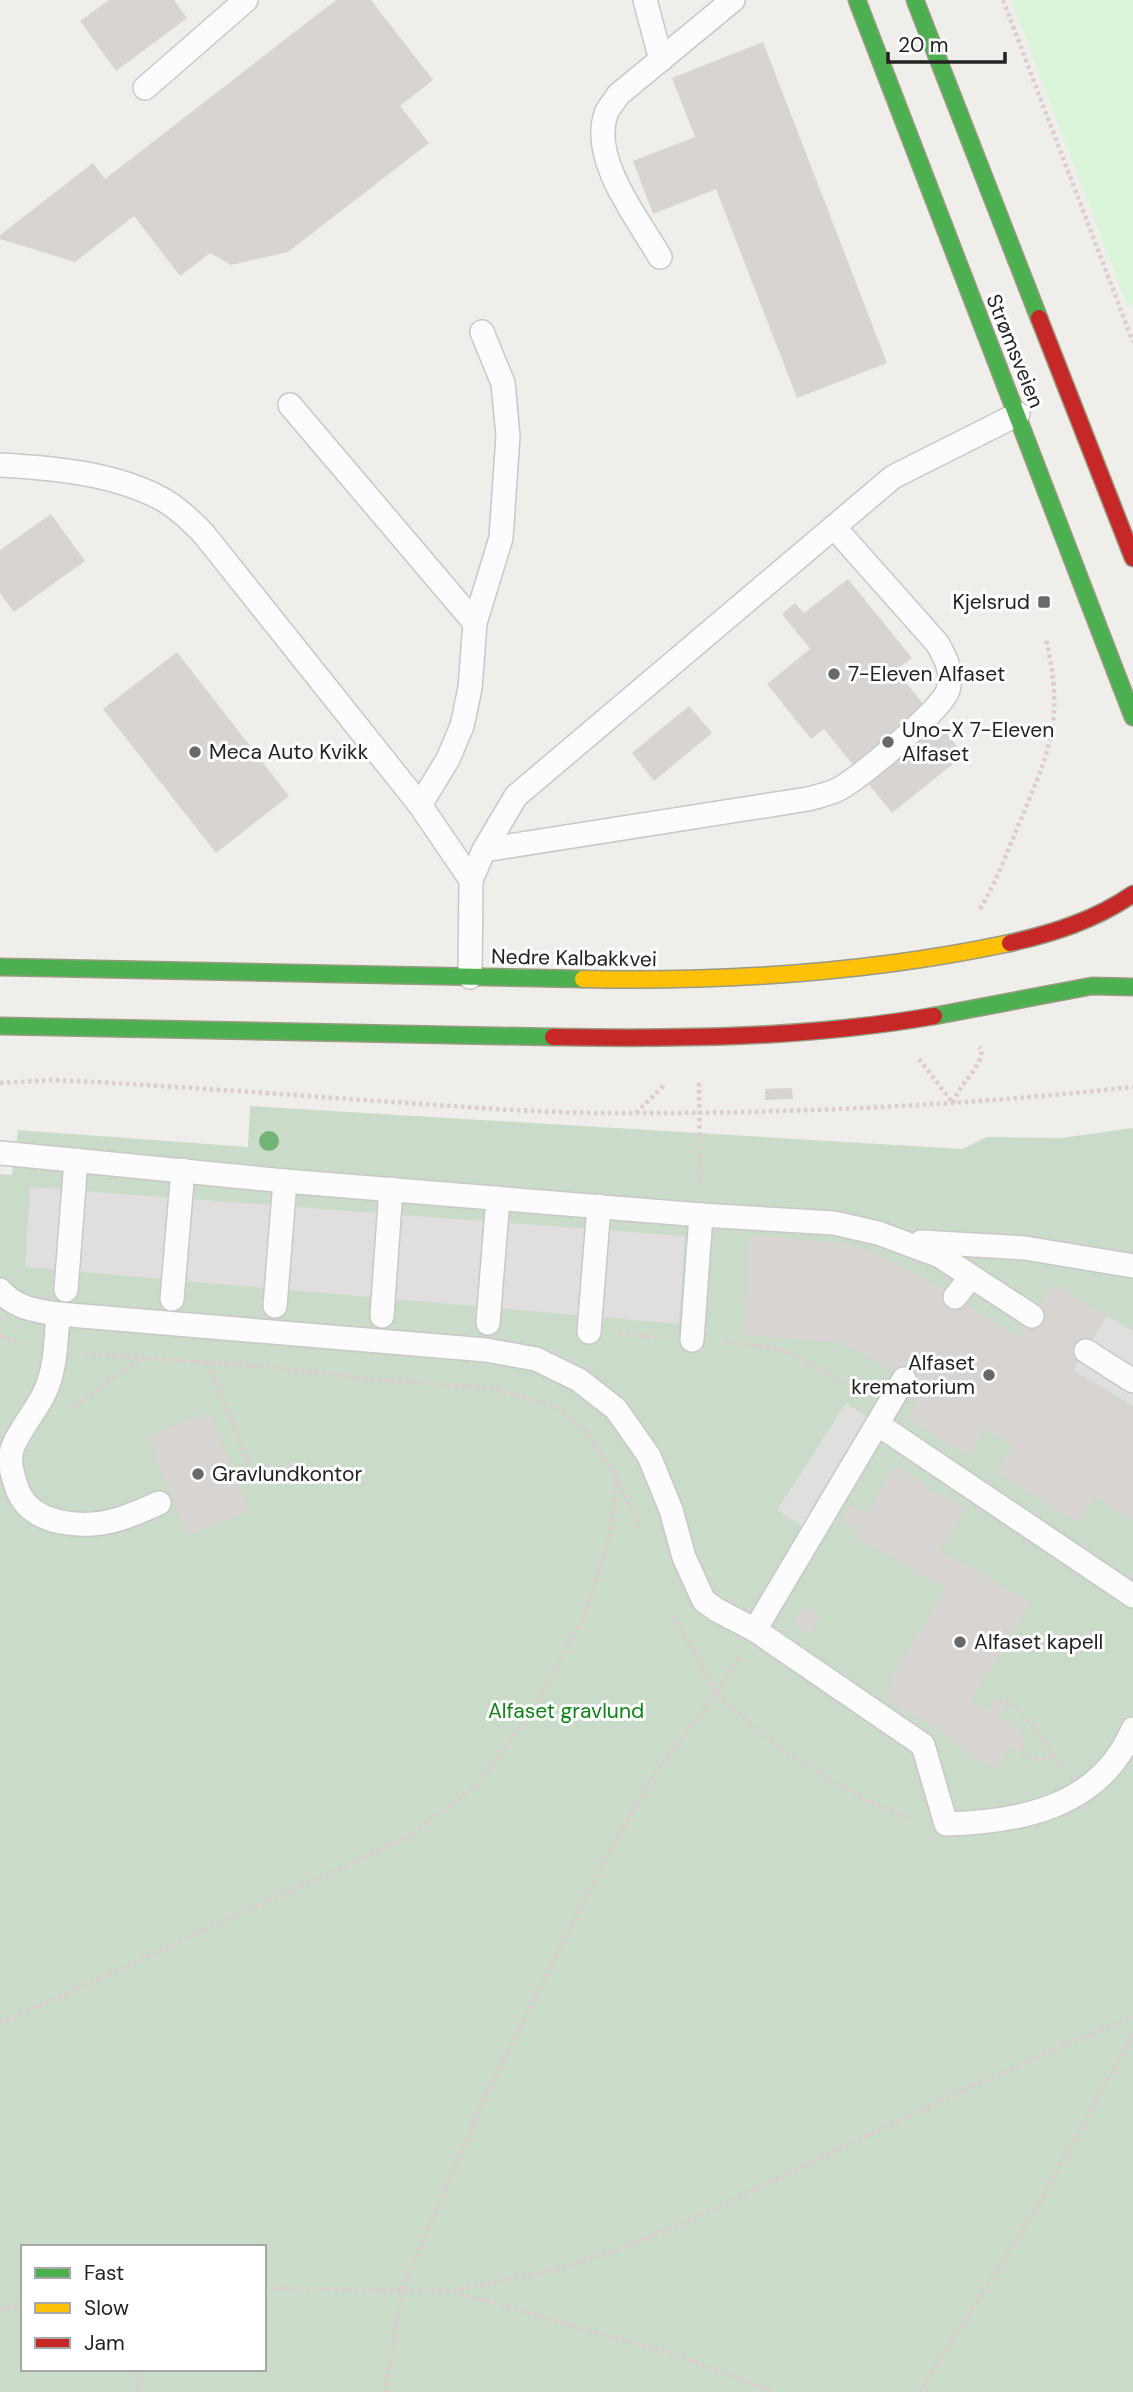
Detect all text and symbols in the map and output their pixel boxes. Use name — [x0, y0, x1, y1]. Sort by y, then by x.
scale bar — [888, 21, 1005, 65]
text: 20 m — [898, 31, 949, 59]
street label: Strømsveien — [979, 290, 1051, 412]
place label: Kjelsrud — [953, 588, 1030, 616]
marker: Kjelsrud — [1036, 594, 1052, 610]
place label: 7-Eleven Alfaset — [848, 660, 1005, 688]
marker: 7-Eleven Alfaset — [826, 666, 842, 682]
place label: Uno-X 7-Eleven Alfaset — [902, 716, 1054, 768]
marker: Uno-X 7-Eleven Alfaset — [880, 734, 896, 750]
place label: Meca Auto Kvikk — [209, 738, 369, 766]
marker: Meca Auto Kvikk — [187, 744, 203, 760]
street label: Nedre Kalbakkvei — [491, 943, 657, 973]
place label: Alfaset krematorium — [851, 1349, 975, 1401]
marker: Alfaset krematorium — [981, 1367, 997, 1383]
place label: Gravlundkontor — [212, 1460, 362, 1488]
marker: Gravlundkontor — [190, 1466, 206, 1482]
place label: Alfaset kapell — [974, 1628, 1103, 1656]
marker: Alfaset kapell — [952, 1634, 968, 1650]
park label: Alfaset gravlund — [488, 1697, 644, 1725]
legend — [21, 2245, 266, 2371]
text: Fast — [84, 2259, 124, 2287]
text: Slow — [84, 2294, 129, 2322]
text: Jam — [84, 2329, 125, 2357]

